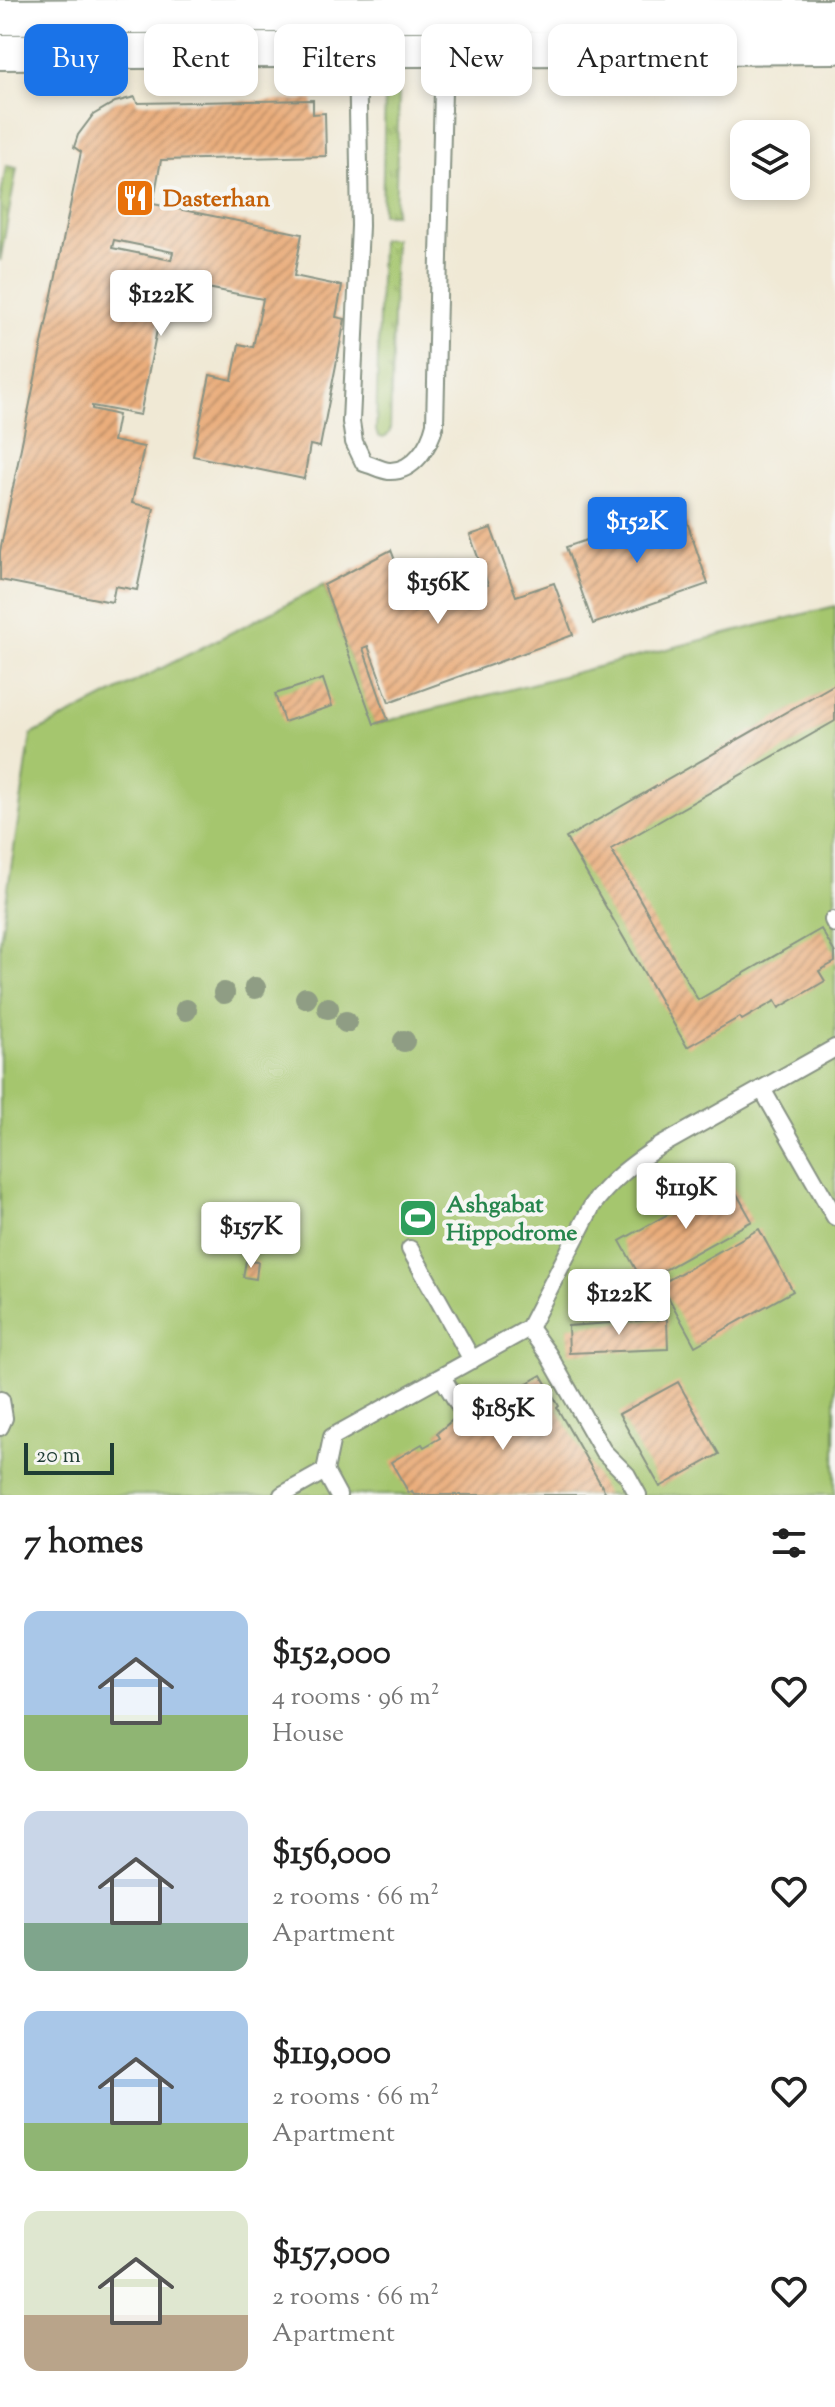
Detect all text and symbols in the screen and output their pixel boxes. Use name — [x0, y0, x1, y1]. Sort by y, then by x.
chip: Buy — [24, 24, 128, 96]
chip: Rent — [144, 24, 258, 96]
chip: Filters — [274, 24, 405, 96]
chip: New — [421, 24, 532, 96]
chip: Apartment — [548, 24, 737, 96]
map controls — [730, 120, 810, 200]
button: layers — [730, 120, 810, 200]
restaurant icon: Dasterhan — [114, 177, 156, 219]
place label: Dasterhan — [163, 183, 271, 217]
pin: $122K — [105, 270, 217, 338]
text: $122K — [128, 277, 194, 314]
pin: $152K — [581, 497, 693, 565]
text: $152K — [606, 504, 668, 541]
pin: $156K — [382, 558, 494, 626]
text: $156K — [406, 565, 470, 602]
pin: $119K — [630, 1163, 742, 1231]
text: $119K — [655, 1170, 717, 1207]
place label: Ashgabat Hippodrome — [446, 1189, 577, 1251]
sports icon: Ashgabat Hippodrome — [397, 1197, 439, 1239]
pin: $157K — [195, 1202, 307, 1270]
text: $157K — [219, 1209, 283, 1246]
pin: $122K — [563, 1269, 675, 1337]
text: $122K — [586, 1276, 652, 1313]
pin: $185K — [447, 1384, 559, 1452]
text: $185K — [471, 1391, 535, 1428]
scale bar — [24, 1439, 114, 1475]
text: 20 m — [36, 1441, 81, 1473]
text: 7 homes — [24, 1519, 143, 1568]
icon: filters — [767, 1521, 811, 1565]
text: $152,000 — [272, 1630, 391, 1679]
icon: home — [88, 1643, 184, 1739]
icon: heart — [767, 1669, 811, 1713]
text: 4 rooms · 96 m² — [272, 1679, 440, 1716]
text: House — [272, 1716, 344, 1753]
text: $156,000 — [272, 1830, 391, 1879]
icon: home — [88, 1843, 184, 1939]
icon: heart — [767, 1869, 811, 1913]
text: 2 rooms · 66 m² — [272, 1879, 439, 1916]
text: Apartment — [272, 1916, 395, 1953]
text: $119,000 — [272, 2030, 391, 2079]
icon: home — [88, 2043, 184, 2139]
icon: heart — [767, 2069, 811, 2113]
text: 2 rooms · 66 m² — [272, 2079, 439, 2116]
text: Apartment — [272, 2116, 395, 2153]
text: $157,000 — [272, 2230, 390, 2279]
icon: home — [88, 2243, 184, 2339]
icon: heart — [767, 2269, 811, 2313]
text: 2 rooms · 66 m² — [272, 2279, 439, 2316]
text: Apartment — [272, 2316, 395, 2353]

